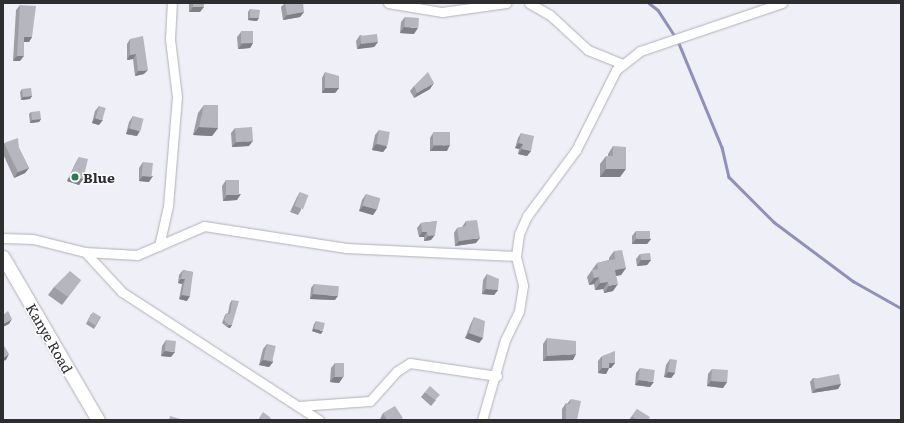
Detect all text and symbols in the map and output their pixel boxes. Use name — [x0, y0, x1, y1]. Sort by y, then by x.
place label: Blue — [83, 169, 115, 185]
marker: Blue — [70, 172, 80, 182]
street label: Kanye Road — [23, 300, 77, 376]

